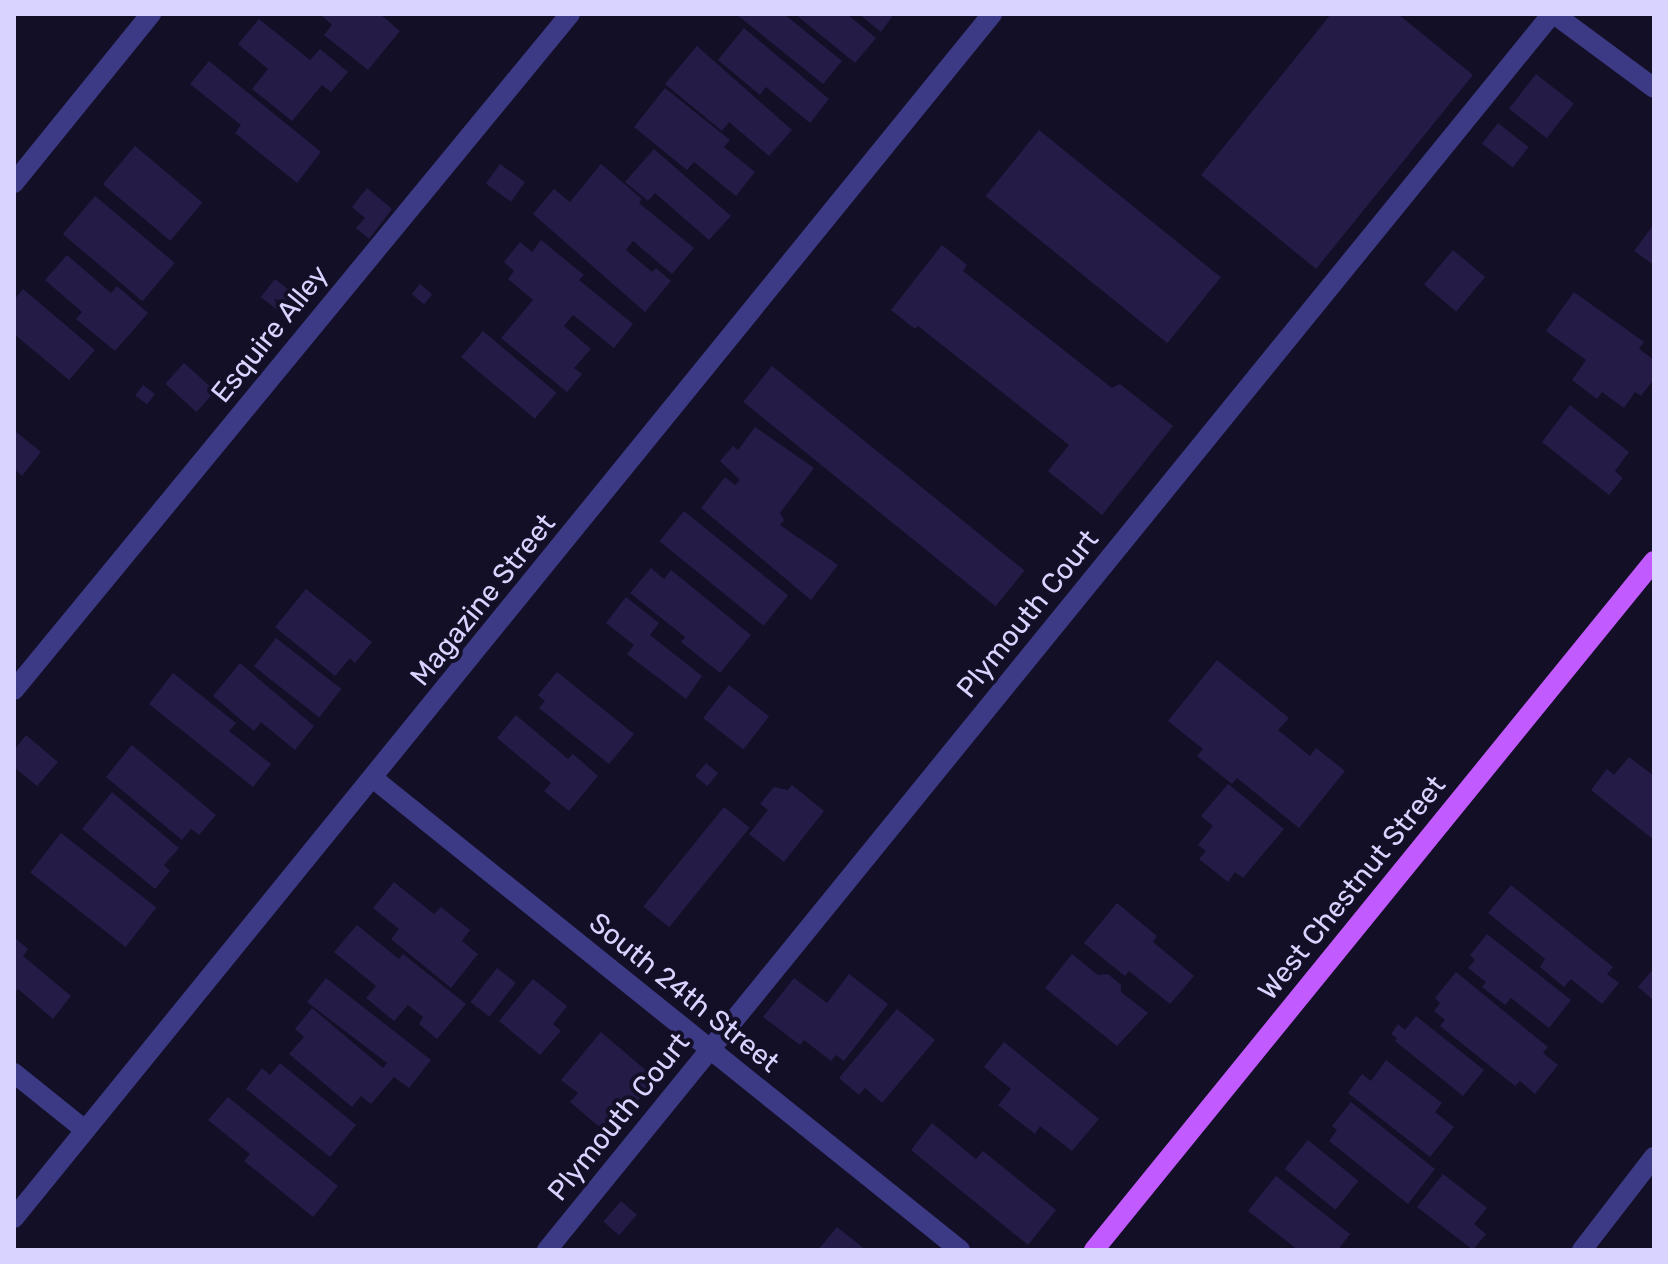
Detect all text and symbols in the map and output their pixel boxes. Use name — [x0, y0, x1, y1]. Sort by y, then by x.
street label: Esquire Alley — [204, 258, 336, 410]
street label: Magazine Street — [403, 507, 563, 693]
street label: Plymouth Court — [950, 523, 1106, 705]
street label: West Chestnut Street — [1251, 769, 1453, 1007]
street label: South 24th Street — [582, 906, 786, 1080]
street label: Plymouth Court — [541, 1026, 697, 1208]

